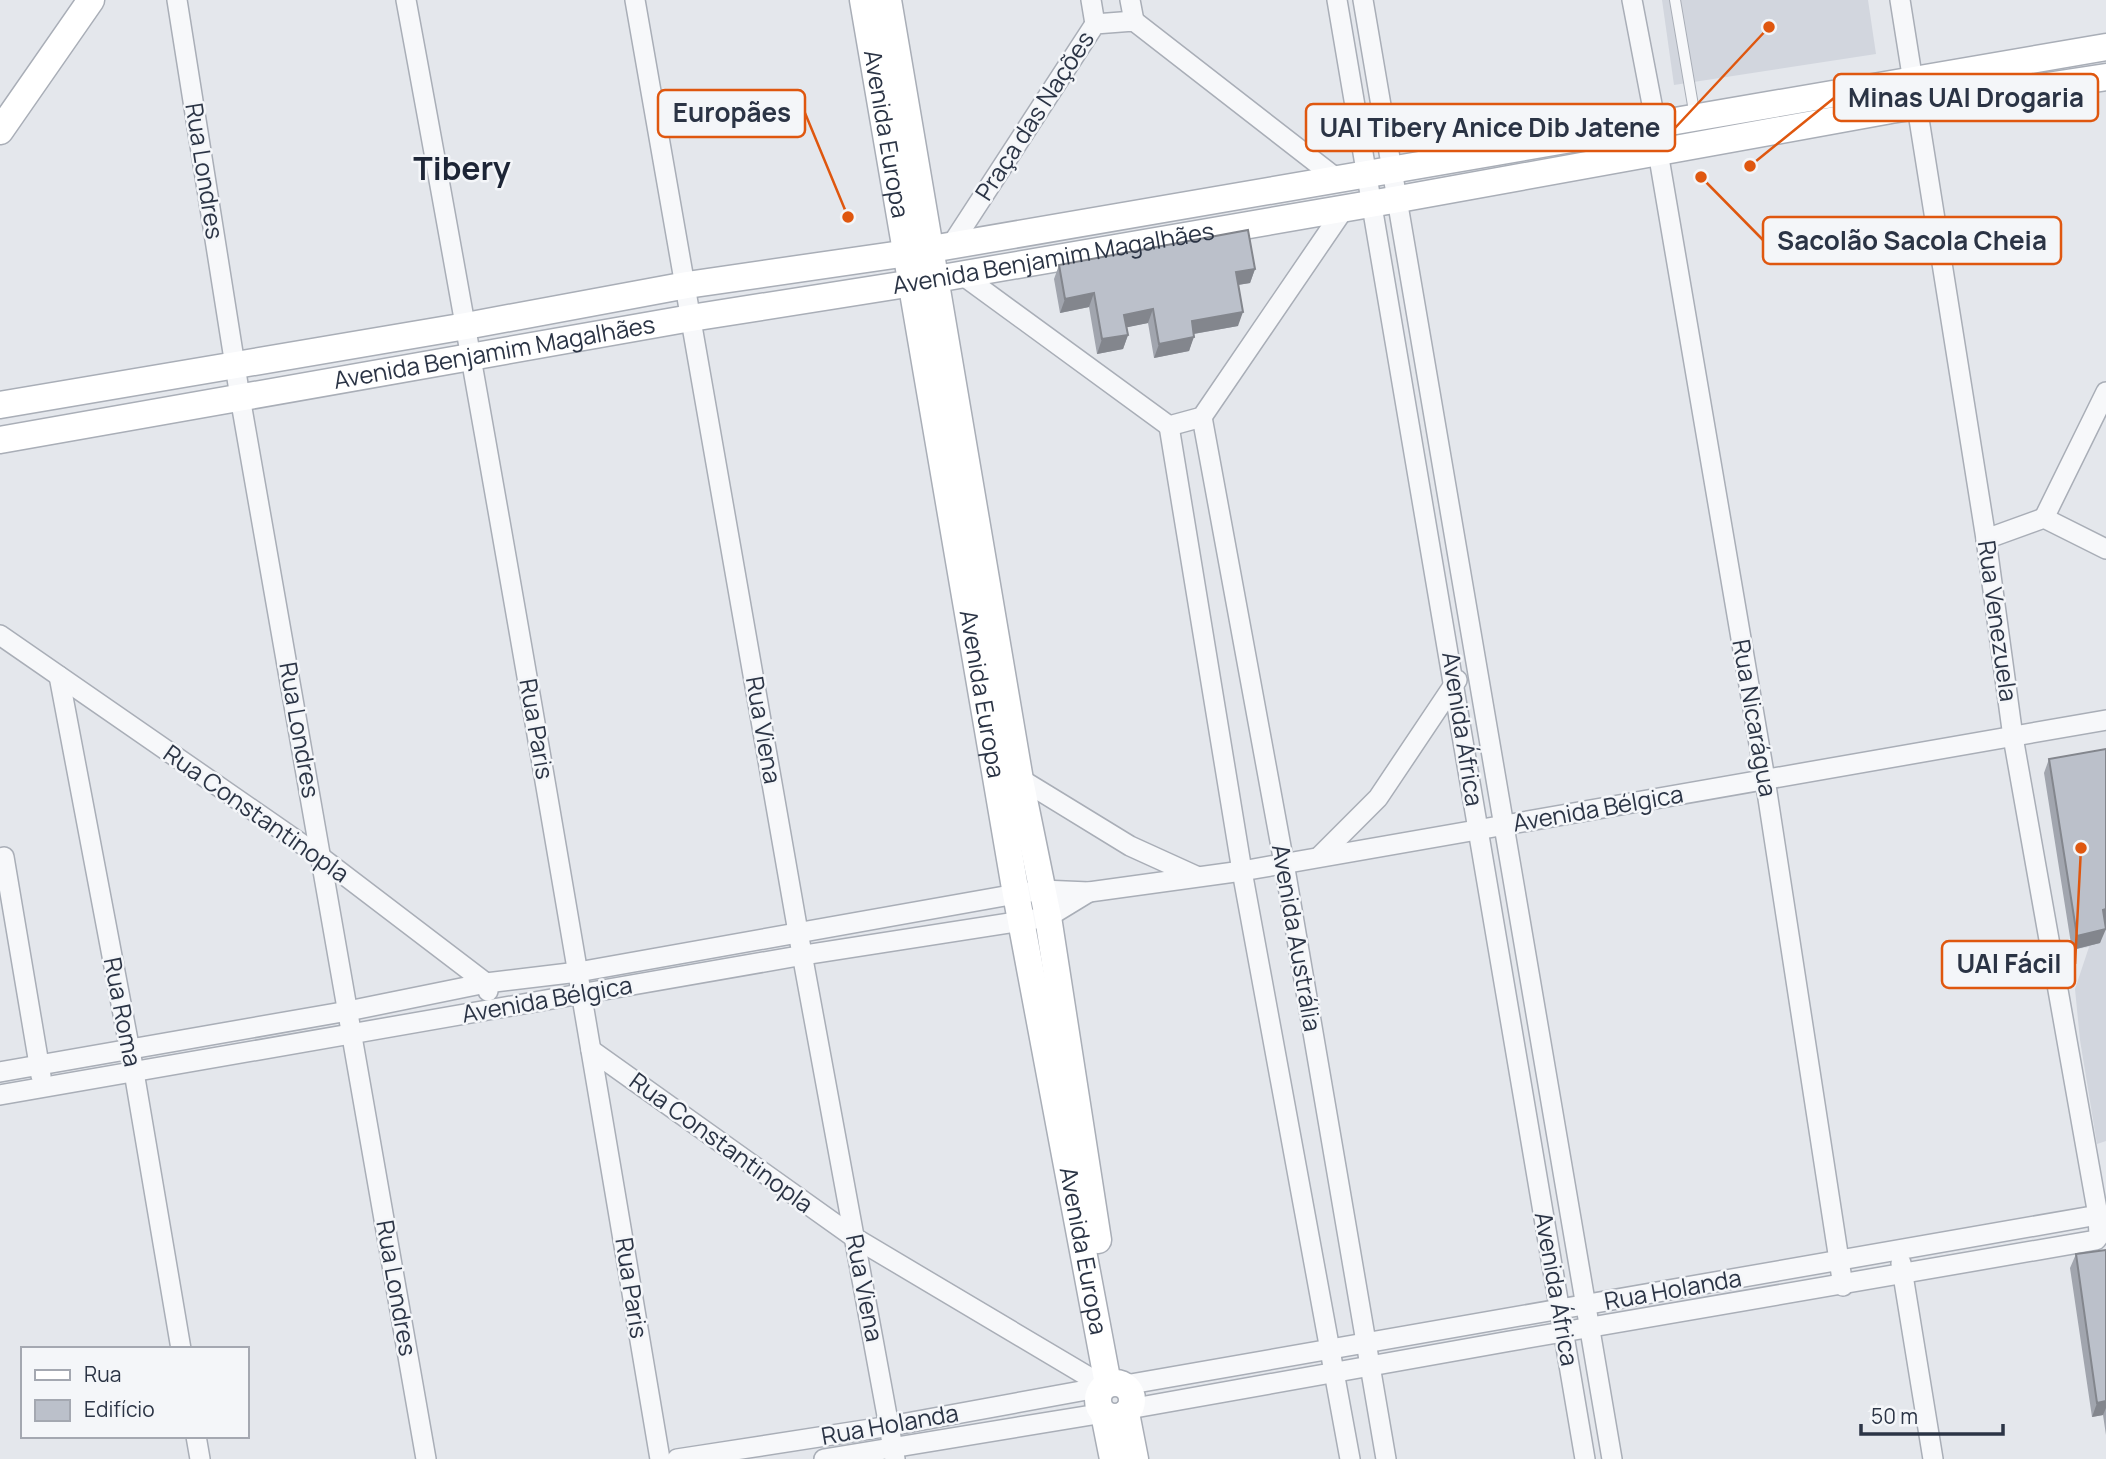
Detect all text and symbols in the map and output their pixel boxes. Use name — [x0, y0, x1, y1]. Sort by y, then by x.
street label: Praça das Nações — [967, 24, 1101, 206]
street label: Avenida Europa — [857, 47, 918, 220]
callout: Minas UAI Drogaria — [1834, 74, 2098, 121]
text: Minas UAI Drogaria — [1848, 79, 2084, 115]
callout: Europães — [658, 90, 805, 137]
text: Europães — [673, 94, 791, 130]
street label: Rua Londres — [178, 100, 233, 241]
callout: UAI Tibery Anice Dib Jatene — [1306, 104, 1675, 151]
text: UAI Tibery Anice Dib Jatene — [1320, 109, 1660, 145]
district label: Tibery — [413, 146, 511, 190]
street label: Avenida Benjamim Magalhães — [890, 213, 1217, 301]
callout: Sacolão Sacola Cheia — [1763, 217, 2061, 264]
text: Sacolão Sacola Cheia — [1777, 222, 2047, 258]
street label: Avenida Benjamim Magalhães — [331, 307, 657, 396]
street label: Rua Venezuela — [1971, 538, 2026, 703]
street label: Avenida Europa — [953, 607, 1014, 780]
street label: Rua Nicarágua — [1725, 636, 1786, 799]
street label: Avenida África — [1435, 649, 1492, 808]
street label: Rua Londres — [272, 659, 329, 800]
street label: Rua Viena — [739, 674, 790, 786]
street label: Rua Paris — [512, 676, 563, 782]
street label: Rua Constantinopla — [157, 736, 356, 889]
street label: Avenida Bélgica — [1510, 776, 1686, 839]
street label: Avenida Austrália — [1265, 842, 1330, 1034]
callout: UAI Fácil — [1942, 941, 2075, 988]
text: UAI Fácil — [1956, 945, 2062, 981]
street label: Rua Roma — [97, 954, 150, 1069]
street label: Avenida Bélgica — [459, 967, 635, 1030]
street label: Rua Constantinopla — [623, 1064, 820, 1220]
street label: Avenida Europa — [1053, 1164, 1116, 1337]
street label: Avenida África — [1528, 1209, 1587, 1368]
street label: Rua Londres — [369, 1217, 426, 1358]
street label: Rua Viena — [839, 1231, 892, 1344]
street label: Rua Paris — [608, 1235, 657, 1341]
street label: Rua Holanda — [1602, 1260, 1744, 1317]
legend — [21, 1347, 248, 1438]
text: Rua — [84, 1360, 121, 1388]
scale bar — [1861, 1392, 2003, 1436]
text: Edifício — [84, 1395, 155, 1423]
street label: Rua Holanda — [819, 1395, 961, 1452]
text: 50 m — [1871, 1402, 1918, 1430]

